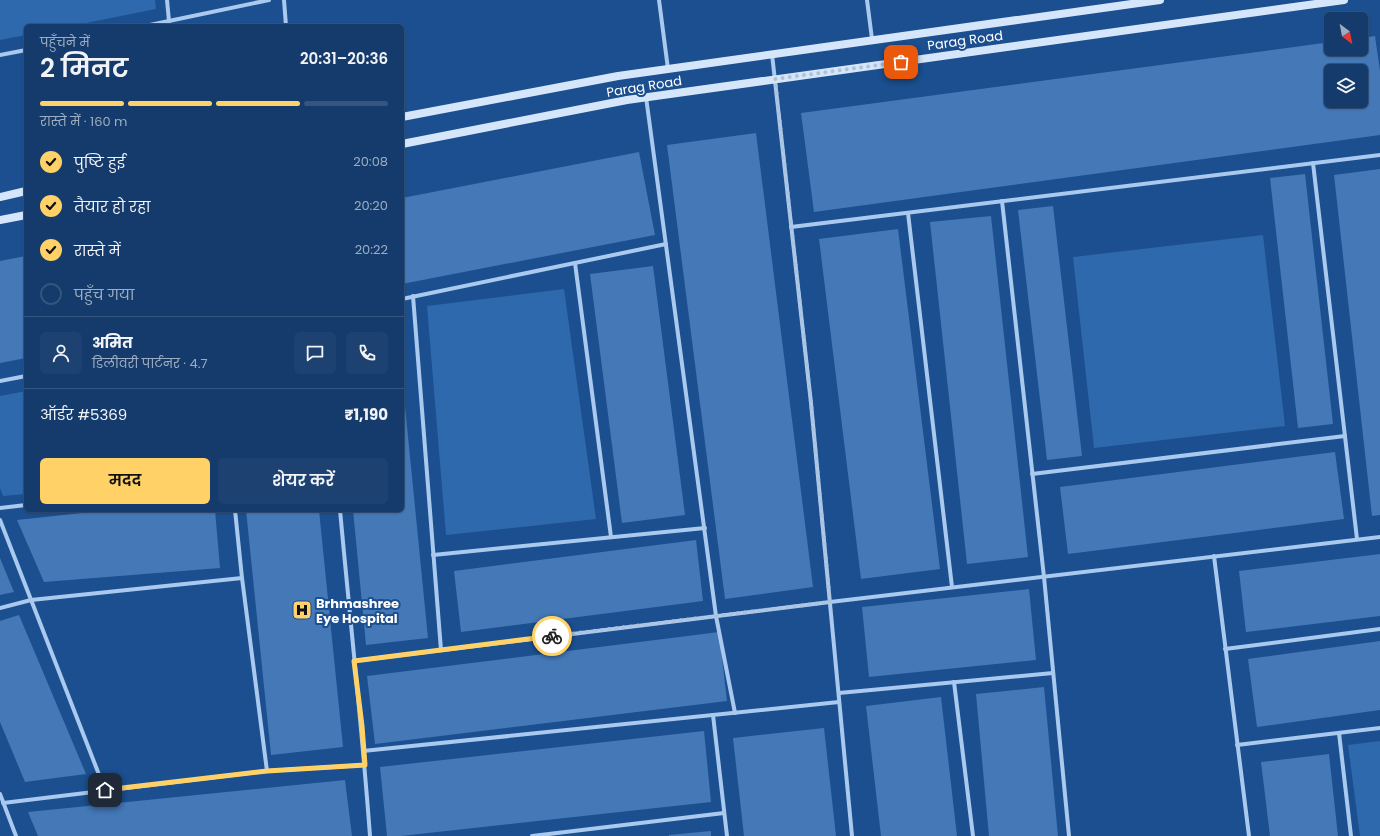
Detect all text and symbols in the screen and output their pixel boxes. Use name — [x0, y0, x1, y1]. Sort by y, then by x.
north arrow — [1324, 12, 1368, 56]
map controls — [1324, 12, 1368, 108]
street label: Parag Road — [926, 26, 1004, 55]
text: पहुँचने में — [40, 33, 90, 52]
pin — [884, 45, 918, 79]
text: 20:31–20:36 — [300, 48, 388, 69]
text: 2 मिनट — [40, 50, 128, 86]
icon: bag — [890, 51, 912, 73]
button: layers — [1324, 64, 1368, 108]
street label: Parag Road — [605, 71, 683, 102]
text: रास्ते में · 160 m — [40, 112, 128, 131]
icon: check — [40, 151, 62, 173]
text: पुष्टि हुई — [74, 152, 125, 173]
text: 20:08 — [353, 152, 388, 171]
icon: check — [40, 195, 62, 217]
text: तैयार हो रहा — [74, 196, 150, 217]
text: 20:20 — [354, 196, 388, 215]
icon: check — [40, 239, 62, 261]
text: रास्ते में — [74, 240, 121, 261]
text: 20:22 — [355, 240, 388, 259]
text: पहुँच गया — [74, 284, 134, 305]
button: person — [40, 332, 82, 374]
text: अमित — [92, 332, 133, 353]
button: chat — [294, 332, 336, 374]
button: phone — [346, 332, 388, 374]
text: डिलीवरी पार्टनर · 4.7 — [92, 354, 208, 373]
text: ऑर्डर #5369 — [40, 404, 127, 425]
text: ₹1,190 — [344, 404, 388, 425]
button: मदद — [40, 458, 210, 504]
button: शेयर करें — [218, 458, 388, 504]
place label: Brhmashree Eye Hospital — [316, 594, 399, 628]
hospital icon: Brhmashree Eye Hospital — [291, 599, 313, 621]
courier — [532, 616, 572, 656]
icon: bike — [541, 625, 563, 647]
pin — [88, 773, 122, 807]
icon: home — [94, 779, 116, 801]

